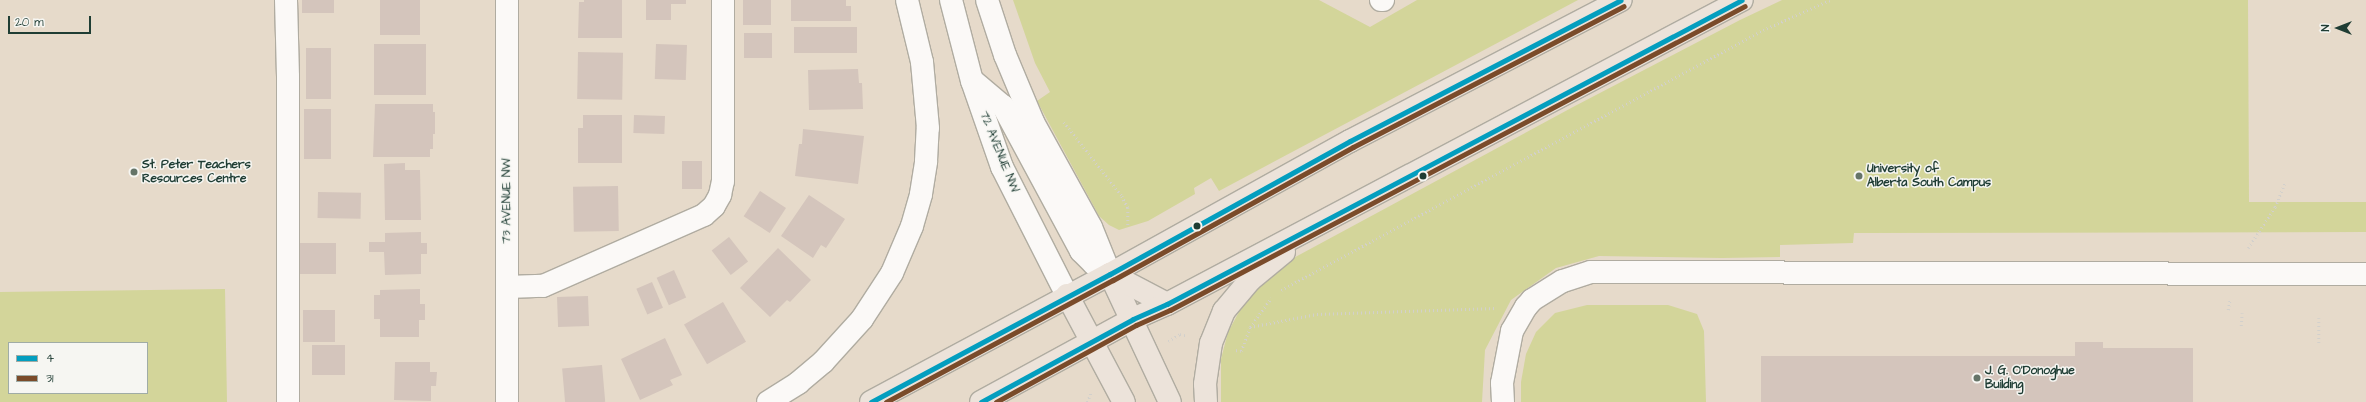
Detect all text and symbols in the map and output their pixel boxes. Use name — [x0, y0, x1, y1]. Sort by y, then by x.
scale bar — [10, 8, 93, 34]
north arrow — [2318, 8, 2358, 48]
text: 20 m — [15, 14, 44, 31]
text: N — [2318, 25, 2333, 31]
street label: 72 AVENUE NW — [976, 109, 1022, 195]
place label: St. Peter Teachers Resources Centre — [142, 158, 251, 186]
street label: 73 AVENUE NW — [500, 158, 514, 244]
place label: University of Alberta South Campus — [1867, 162, 1991, 190]
marker: St. Peter Teachers Resources Centre — [129, 167, 139, 177]
unlabelled marker — [1418, 171, 1428, 181]
marker: University of Alberta South Campus — [1854, 171, 1864, 181]
unlabelled marker — [1192, 221, 1202, 231]
legend — [8, 342, 148, 394]
text: 4 — [46, 350, 54, 367]
place label: J. G. O'Donoghue Building — [1985, 364, 2075, 392]
text: 31 — [46, 370, 54, 387]
marker: J. G. O'Donoghue Building — [1972, 373, 1982, 383]

